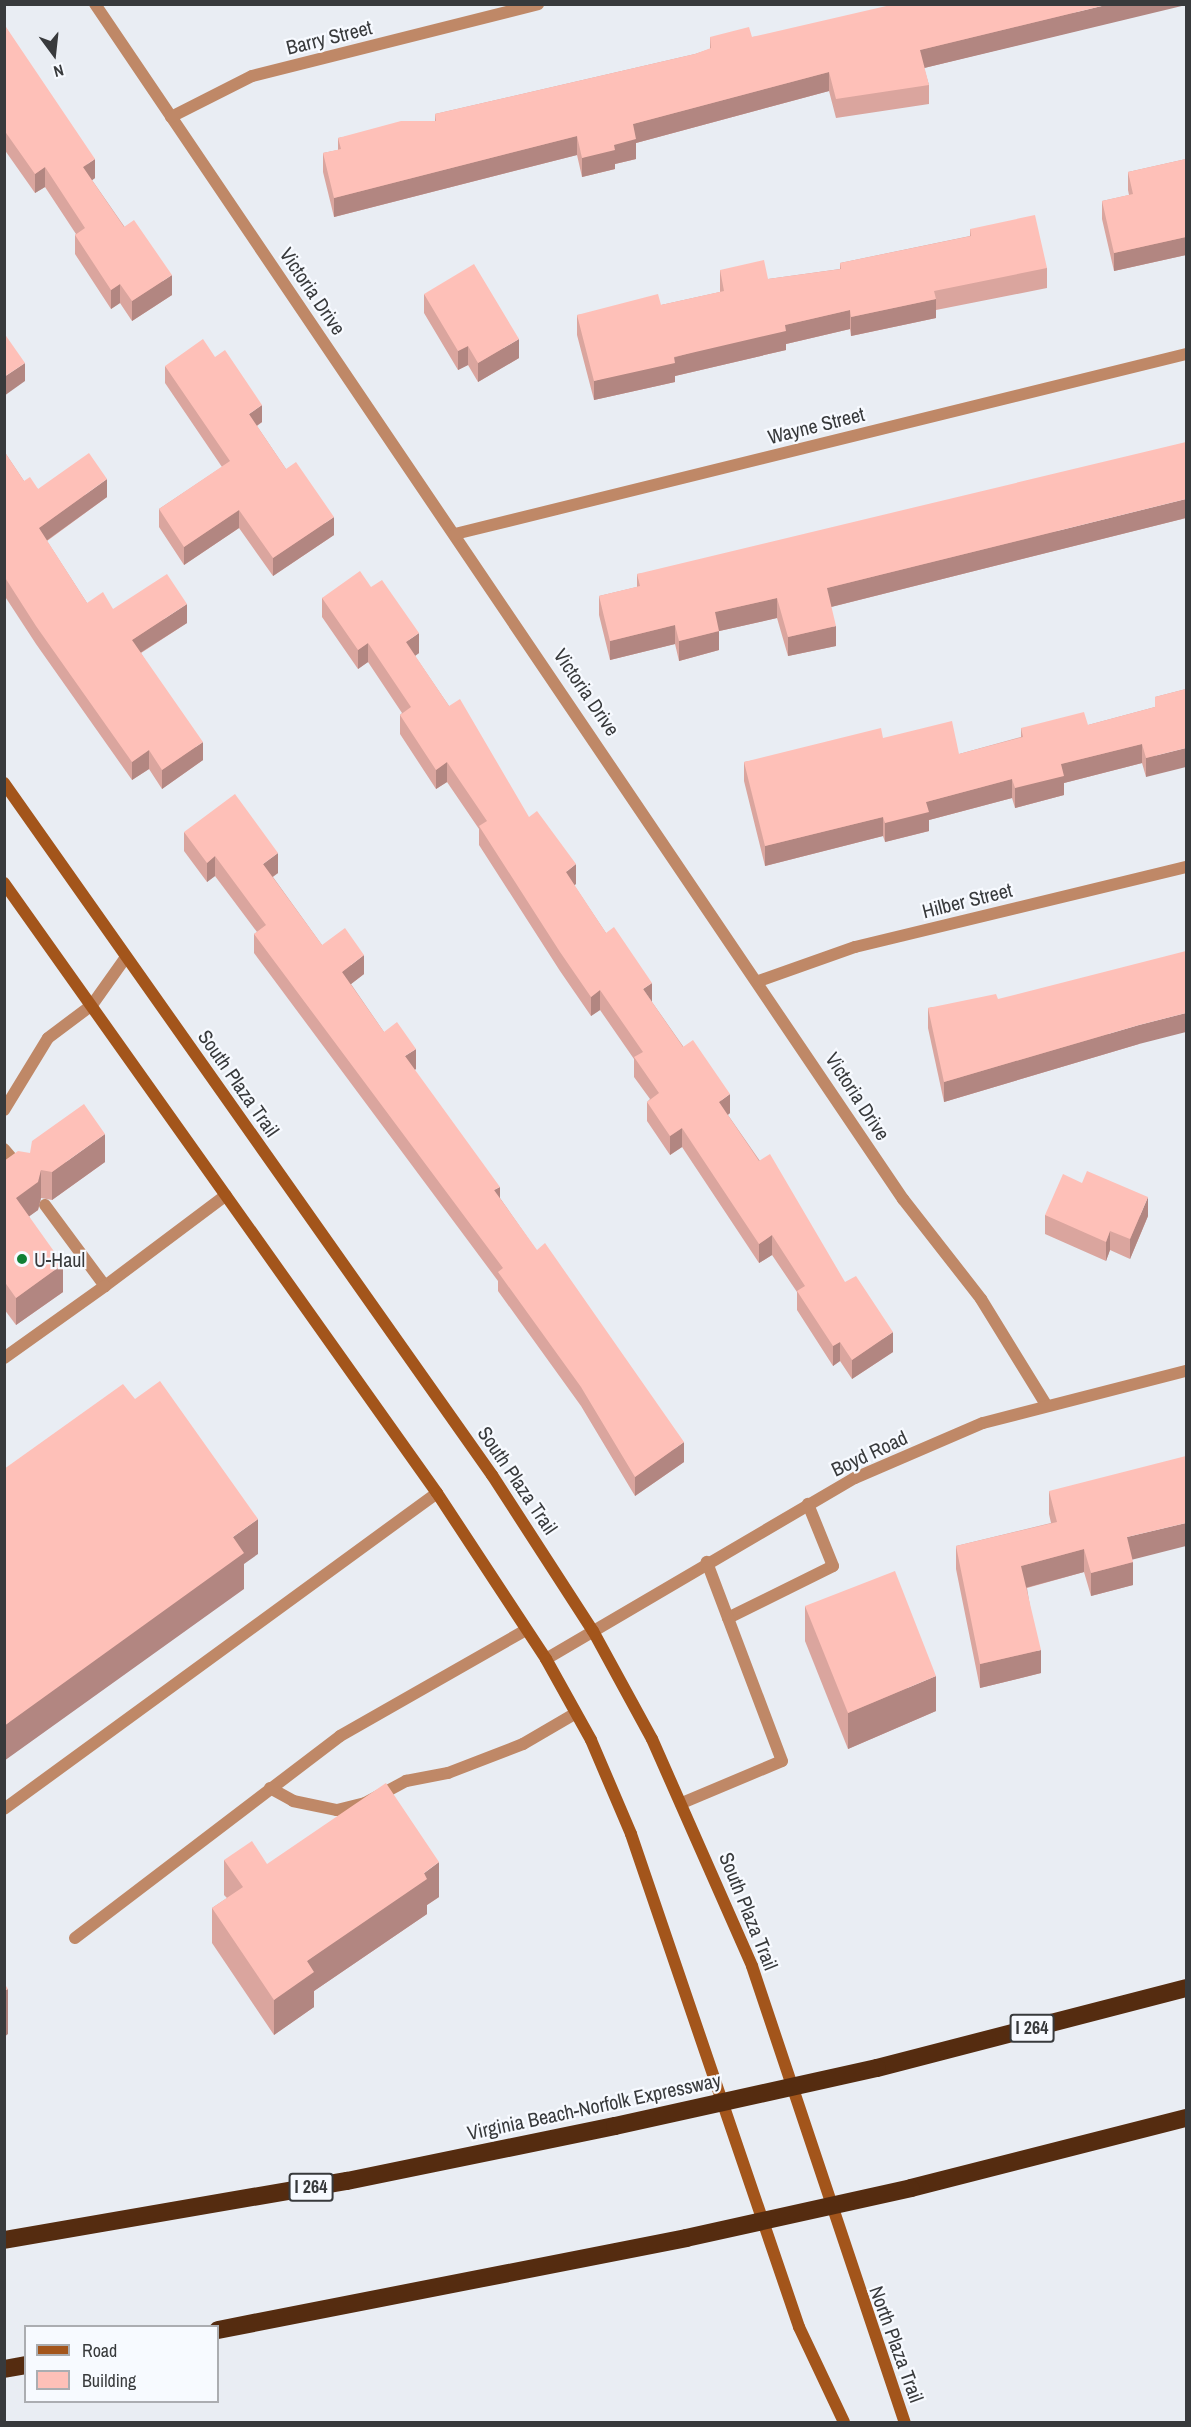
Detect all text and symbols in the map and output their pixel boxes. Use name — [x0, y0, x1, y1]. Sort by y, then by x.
street label: Barry Street — [284, 15, 374, 59]
north arrow — [24, 24, 84, 84]
text: N — [51, 60, 66, 83]
street label: Victoria Drive — [275, 243, 351, 339]
street label: Wayne Street — [765, 401, 867, 449]
street label: Victoria Drive — [549, 644, 625, 740]
street label: Hilber Street — [919, 877, 1015, 923]
street label: South Plaza Trail — [193, 1025, 285, 1141]
street label: Victoria Drive — [821, 1048, 895, 1144]
place label: U-Haul — [34, 1247, 85, 1271]
marker: U-Haul — [15, 1252, 29, 1266]
street label: South Plaza Trail — [473, 1421, 563, 1539]
street label: Boyd Road — [827, 1425, 911, 1481]
street label: South Plaza Trail — [714, 1848, 784, 1974]
road number: I 264 — [1010, 2013, 1054, 2043]
street label: Virginia Beach-Norfolk Expressway — [465, 2067, 723, 2145]
road number: I 264 — [288, 2172, 334, 2202]
street label: North Plaza Trail — [865, 2282, 929, 2406]
legend — [24, 2325, 219, 2403]
text: Road — [82, 2338, 117, 2363]
text: Building — [82, 2368, 136, 2393]

